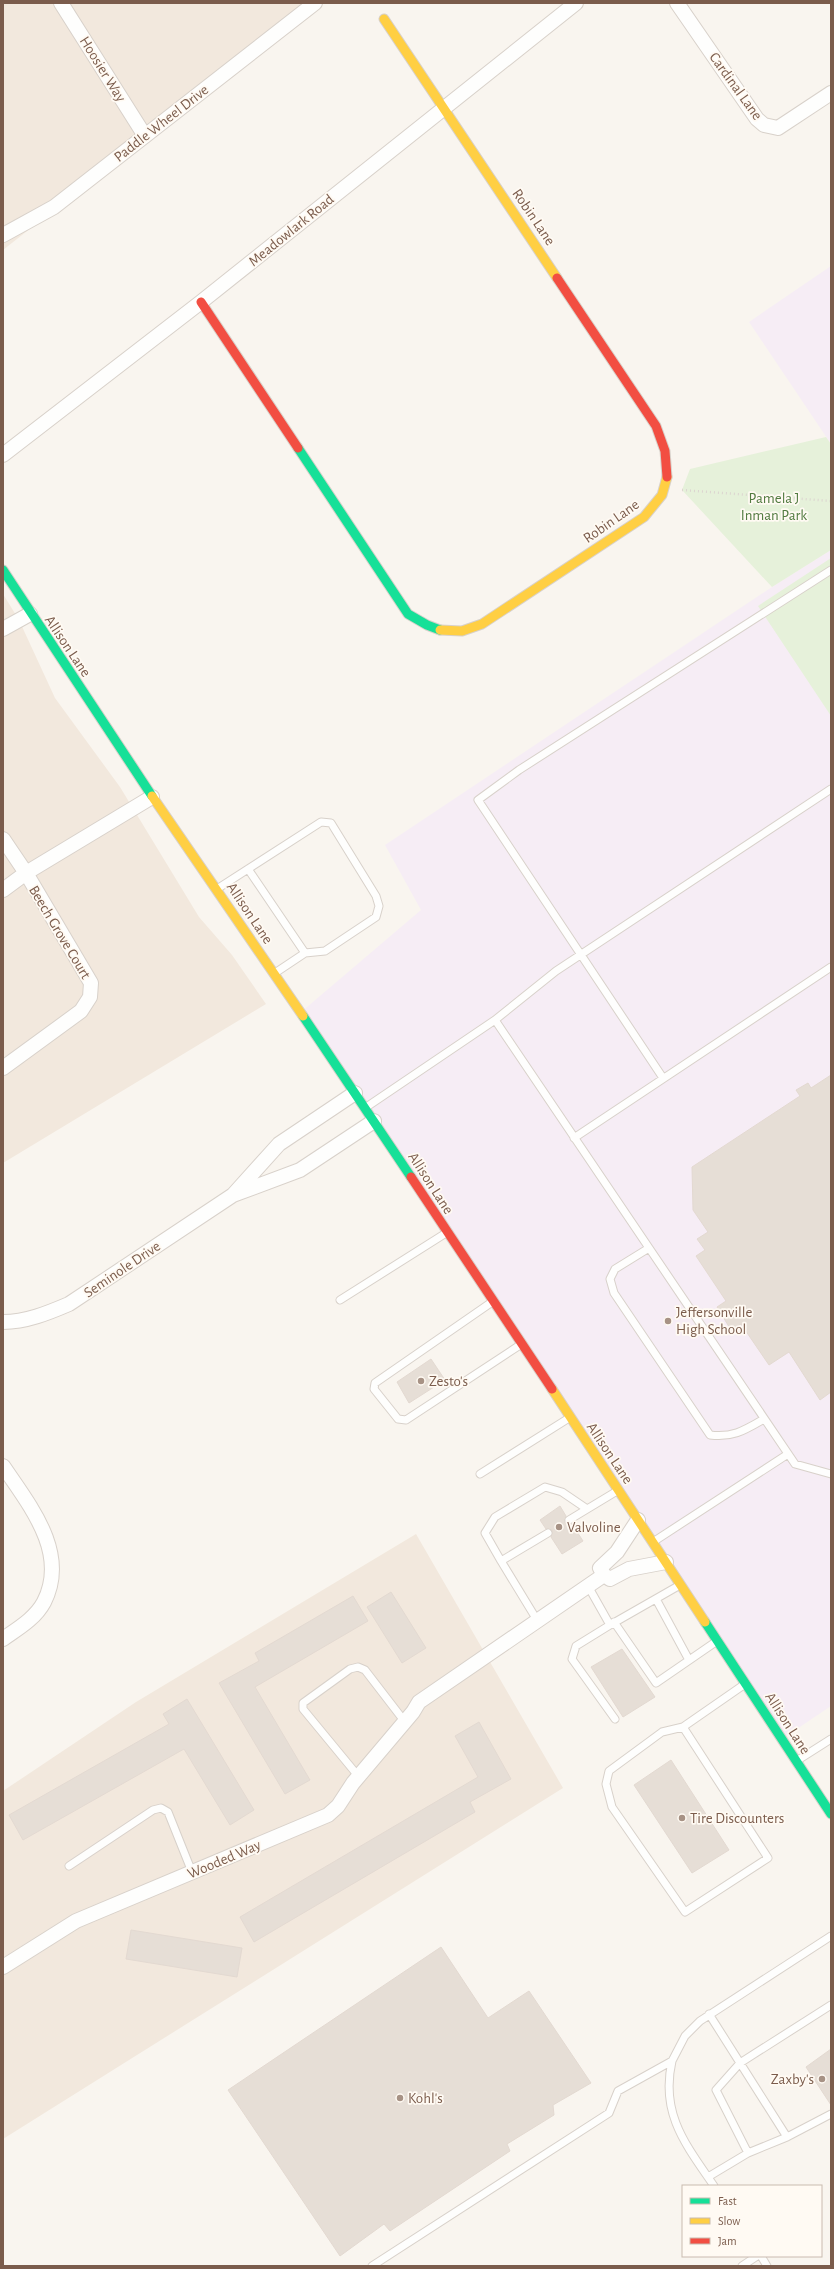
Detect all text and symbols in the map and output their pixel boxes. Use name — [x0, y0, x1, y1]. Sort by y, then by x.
street label: Hoosier Way — [77, 34, 129, 105]
street label: Cardinal Lane — [706, 50, 765, 123]
street label: Paddle Wheel Drive — [111, 82, 211, 165]
street label: Robin Lane — [509, 186, 558, 248]
street label: Meadowlark Road — [246, 191, 337, 269]
park label: Pamela J Inman Park — [741, 491, 807, 523]
street label: Robin Lane — [581, 497, 642, 546]
street label: Allison Lane — [42, 613, 94, 680]
street label: Allison Lane — [224, 880, 276, 947]
street label: Beech Grove Court — [26, 883, 93, 982]
street label: Allison Lane — [405, 1150, 456, 1217]
street label: Seminole Drive — [81, 1238, 163, 1300]
place label: Jeffersonville High School — [676, 1305, 752, 1337]
marker: Jeffersonville High School — [663, 1316, 673, 1326]
place label: Zesto's — [429, 1374, 468, 1389]
marker: Zesto's — [416, 1376, 426, 1386]
street label: Allison Lane — [584, 1420, 636, 1487]
place label: Valvoline — [567, 1520, 621, 1535]
marker: Valvoline — [554, 1522, 564, 1532]
street label: Allison Lane — [762, 1690, 813, 1757]
place label: Tire Discounters — [690, 1811, 784, 1826]
marker: Tire Discounters — [677, 1813, 687, 1823]
street label: Wooded Way — [185, 1837, 264, 1882]
place label: Zaxby's — [771, 2072, 814, 2087]
marker: Zaxby's — [817, 2074, 827, 2084]
place label: Kohl's — [408, 2091, 443, 2106]
marker: Kohl's — [395, 2093, 405, 2103]
legend — [682, 2185, 822, 2257]
text: Fast — [718, 2195, 737, 2207]
text: Slow — [718, 2215, 740, 2227]
text: Jam — [718, 2235, 737, 2247]

